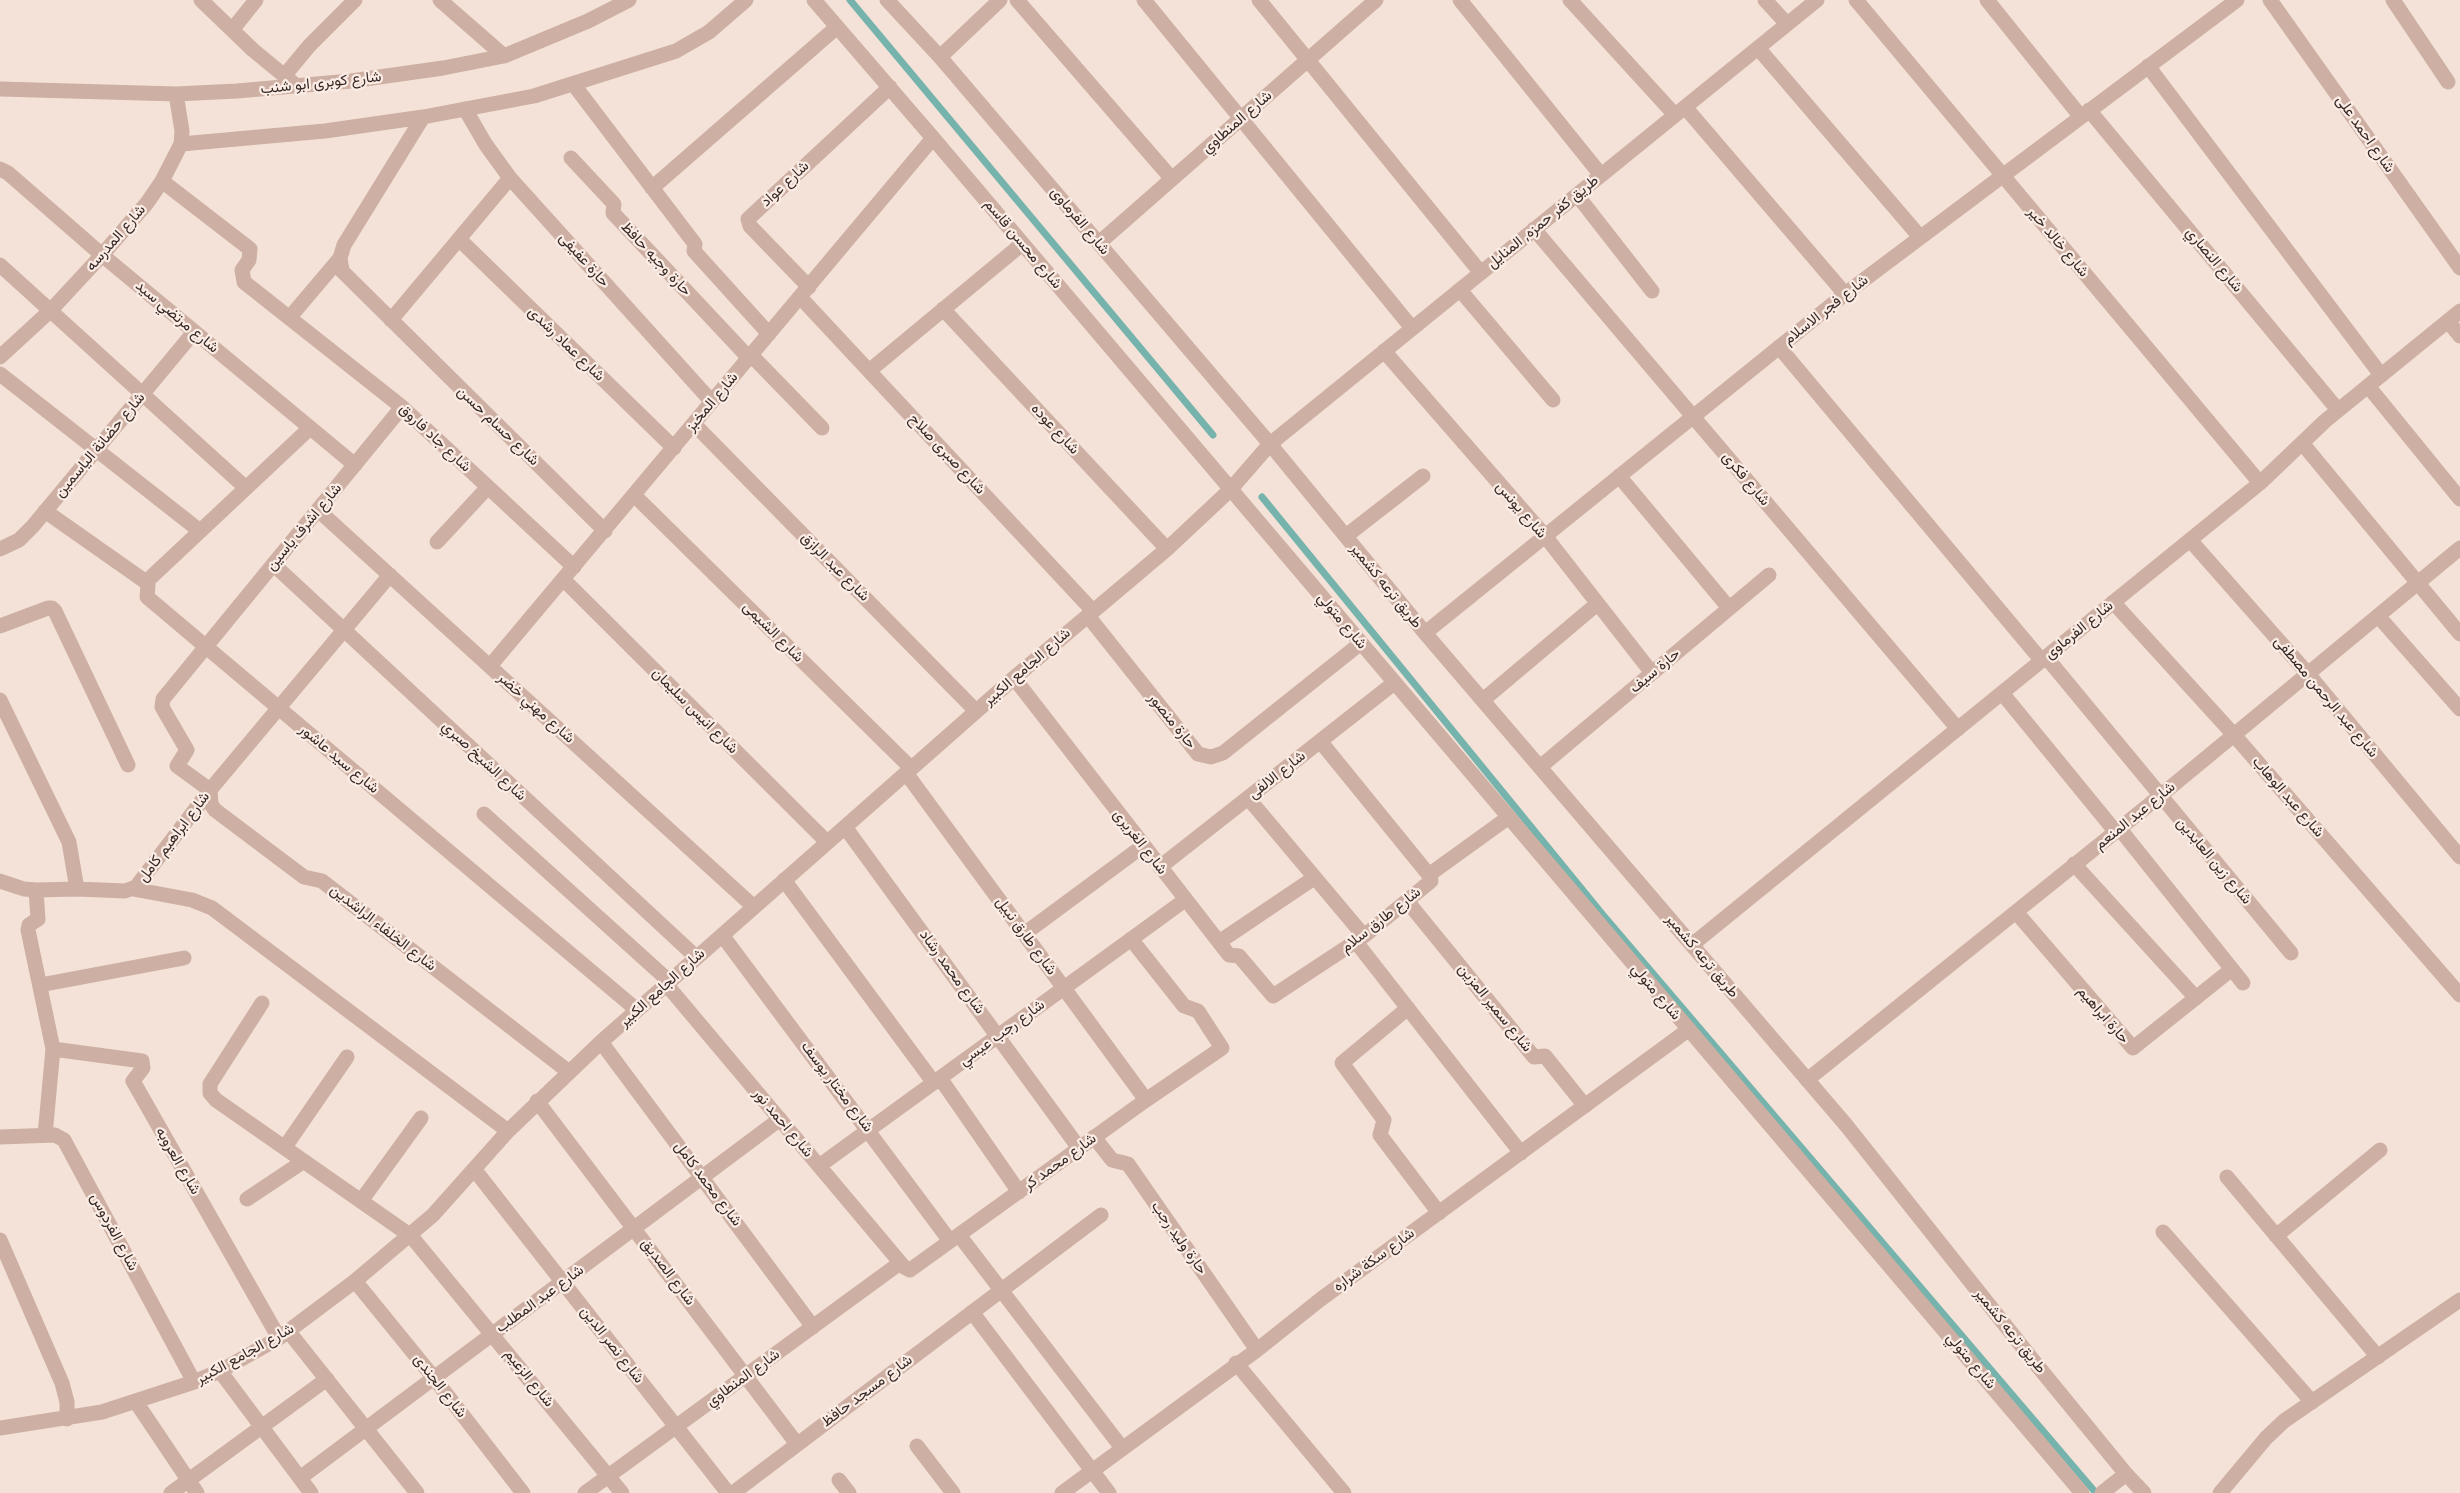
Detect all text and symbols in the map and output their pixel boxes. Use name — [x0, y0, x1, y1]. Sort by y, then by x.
street label: شارع كوبرى ابو شنب — [260, 68, 382, 98]
street label: شارع المنطاوي — [1198, 87, 1276, 157]
street label: شارع احمد على — [2332, 92, 2398, 176]
street label: شارع عواد — [757, 157, 813, 211]
street label: طريق كفر حمزه, المنايل — [1484, 172, 1602, 272]
street label: شارع الفرماوى — [1046, 183, 1114, 259]
street label: شارع محسن قاسم — [980, 195, 1066, 293]
street label: شارع المدرسه — [82, 201, 150, 275]
street label: شارع خالد خير — [2023, 203, 2093, 281]
street label: حارة وجيه حافظ — [617, 218, 695, 300]
street label: شارع النصاري — [2182, 224, 2246, 296]
street label: حارة عفيفى — [555, 229, 613, 291]
street label: شارع فجر الاسلام — [1780, 271, 1872, 349]
street label: شارع مرتضي سيد — [132, 277, 222, 357]
street label: شارع عماد رشدى — [524, 303, 608, 385]
street label: شارع المخبز — [682, 369, 742, 435]
street label: شارع حسام حسن — [453, 382, 543, 470]
street label: شارع حضانة الياسمين — [51, 389, 149, 501]
street label: شارع جاد فاروق — [395, 400, 475, 476]
street label: شارع عوده — [1027, 400, 1083, 458]
street label: شارع صبرى صلاح — [905, 410, 989, 498]
street label: شارع فكرى — [1718, 448, 1774, 510]
street label: شارع يونس — [1492, 478, 1550, 542]
street label: شارع اشرف ياسين — [262, 480, 346, 574]
street label: شارع عبد الرازق — [797, 529, 873, 605]
street label: طريق ترعه كشمير — [1346, 540, 1426, 632]
street label: شارع متولي — [1313, 589, 1371, 653]
street label: شارع الفرماوى — [2041, 597, 2117, 663]
street label: شارع الشيمى — [739, 598, 807, 666]
street label: شارع الجامع الكبير — [980, 624, 1074, 710]
street label: شارع عبد الرحمن مصطفى — [2270, 633, 2382, 761]
street label: حارة سيف — [1626, 645, 1684, 697]
street label: شارع انيس سليمان — [648, 664, 742, 758]
street label: شارع مهني خضر — [494, 669, 578, 747]
street label: حارة منصور — [1144, 689, 1200, 753]
street label: شارع الشيخ صبري — [438, 717, 530, 805]
street label: شارع سيد عاشور — [295, 720, 383, 798]
street label: شارع الالفى — [1245, 747, 1309, 803]
street label: شارع عبد الوهاب — [2248, 753, 2328, 841]
street label: شارع عبد المنعم — [2091, 778, 2179, 854]
street label: شارع ابراهيم كامل — [134, 788, 214, 886]
street label: شارع الغريرى — [1109, 806, 1171, 878]
street label: شارع زين العابدين — [2172, 814, 2256, 908]
street label: شارع الخلفاء الراشدين — [326, 881, 440, 975]
street label: شارع طارق سلام — [1337, 883, 1425, 957]
street label: شارع طارق نبيل — [992, 893, 1060, 979]
street label: طريق ترعه كشمير — [1662, 910, 1742, 1002]
street label: شارع محمد رشاد — [915, 926, 989, 1018]
street label: شارع الجامع الكبير — [615, 945, 709, 1031]
street label: شارع سمير المزين — [1454, 960, 1536, 1056]
street label: شارع متولي — [1627, 960, 1685, 1024]
street label: حارة ابراهيم — [2073, 983, 2133, 1047]
street label: شارع رجب عيسي — [956, 996, 1048, 1070]
street label: شارع مختار يوسف — [797, 1038, 877, 1136]
street label: شارع احمد نور — [749, 1085, 817, 1161]
street label: شارع العروبه — [151, 1124, 205, 1198]
street label: شارع محمد كر — [1020, 1130, 1100, 1194]
street label: شارع محمد كامل — [670, 1138, 746, 1230]
street label: شارع الفردوس — [86, 1190, 142, 1274]
street label: حارة وليد رجب — [1147, 1198, 1211, 1278]
street label: شارع سكة شراره — [1330, 1224, 1418, 1296]
street label: شارع الصديق — [637, 1235, 699, 1309]
street label: شارع عبد المطلب — [493, 1261, 587, 1337]
street label: طريق ترعه كشمير — [1970, 1285, 2050, 1377]
street label: شارع نصر الدين — [576, 1303, 648, 1387]
street label: شارع الجامع الكبير — [193, 1320, 297, 1388]
street label: شارع متولي — [1942, 1329, 2000, 1393]
street label: شارع الزعيم — [500, 1345, 558, 1411]
street label: شارع المنطاوي — [703, 1345, 783, 1411]
street label: شارع الجندى — [410, 1351, 470, 1421]
street label: شارع مسجد حافظ — [818, 1351, 916, 1431]

